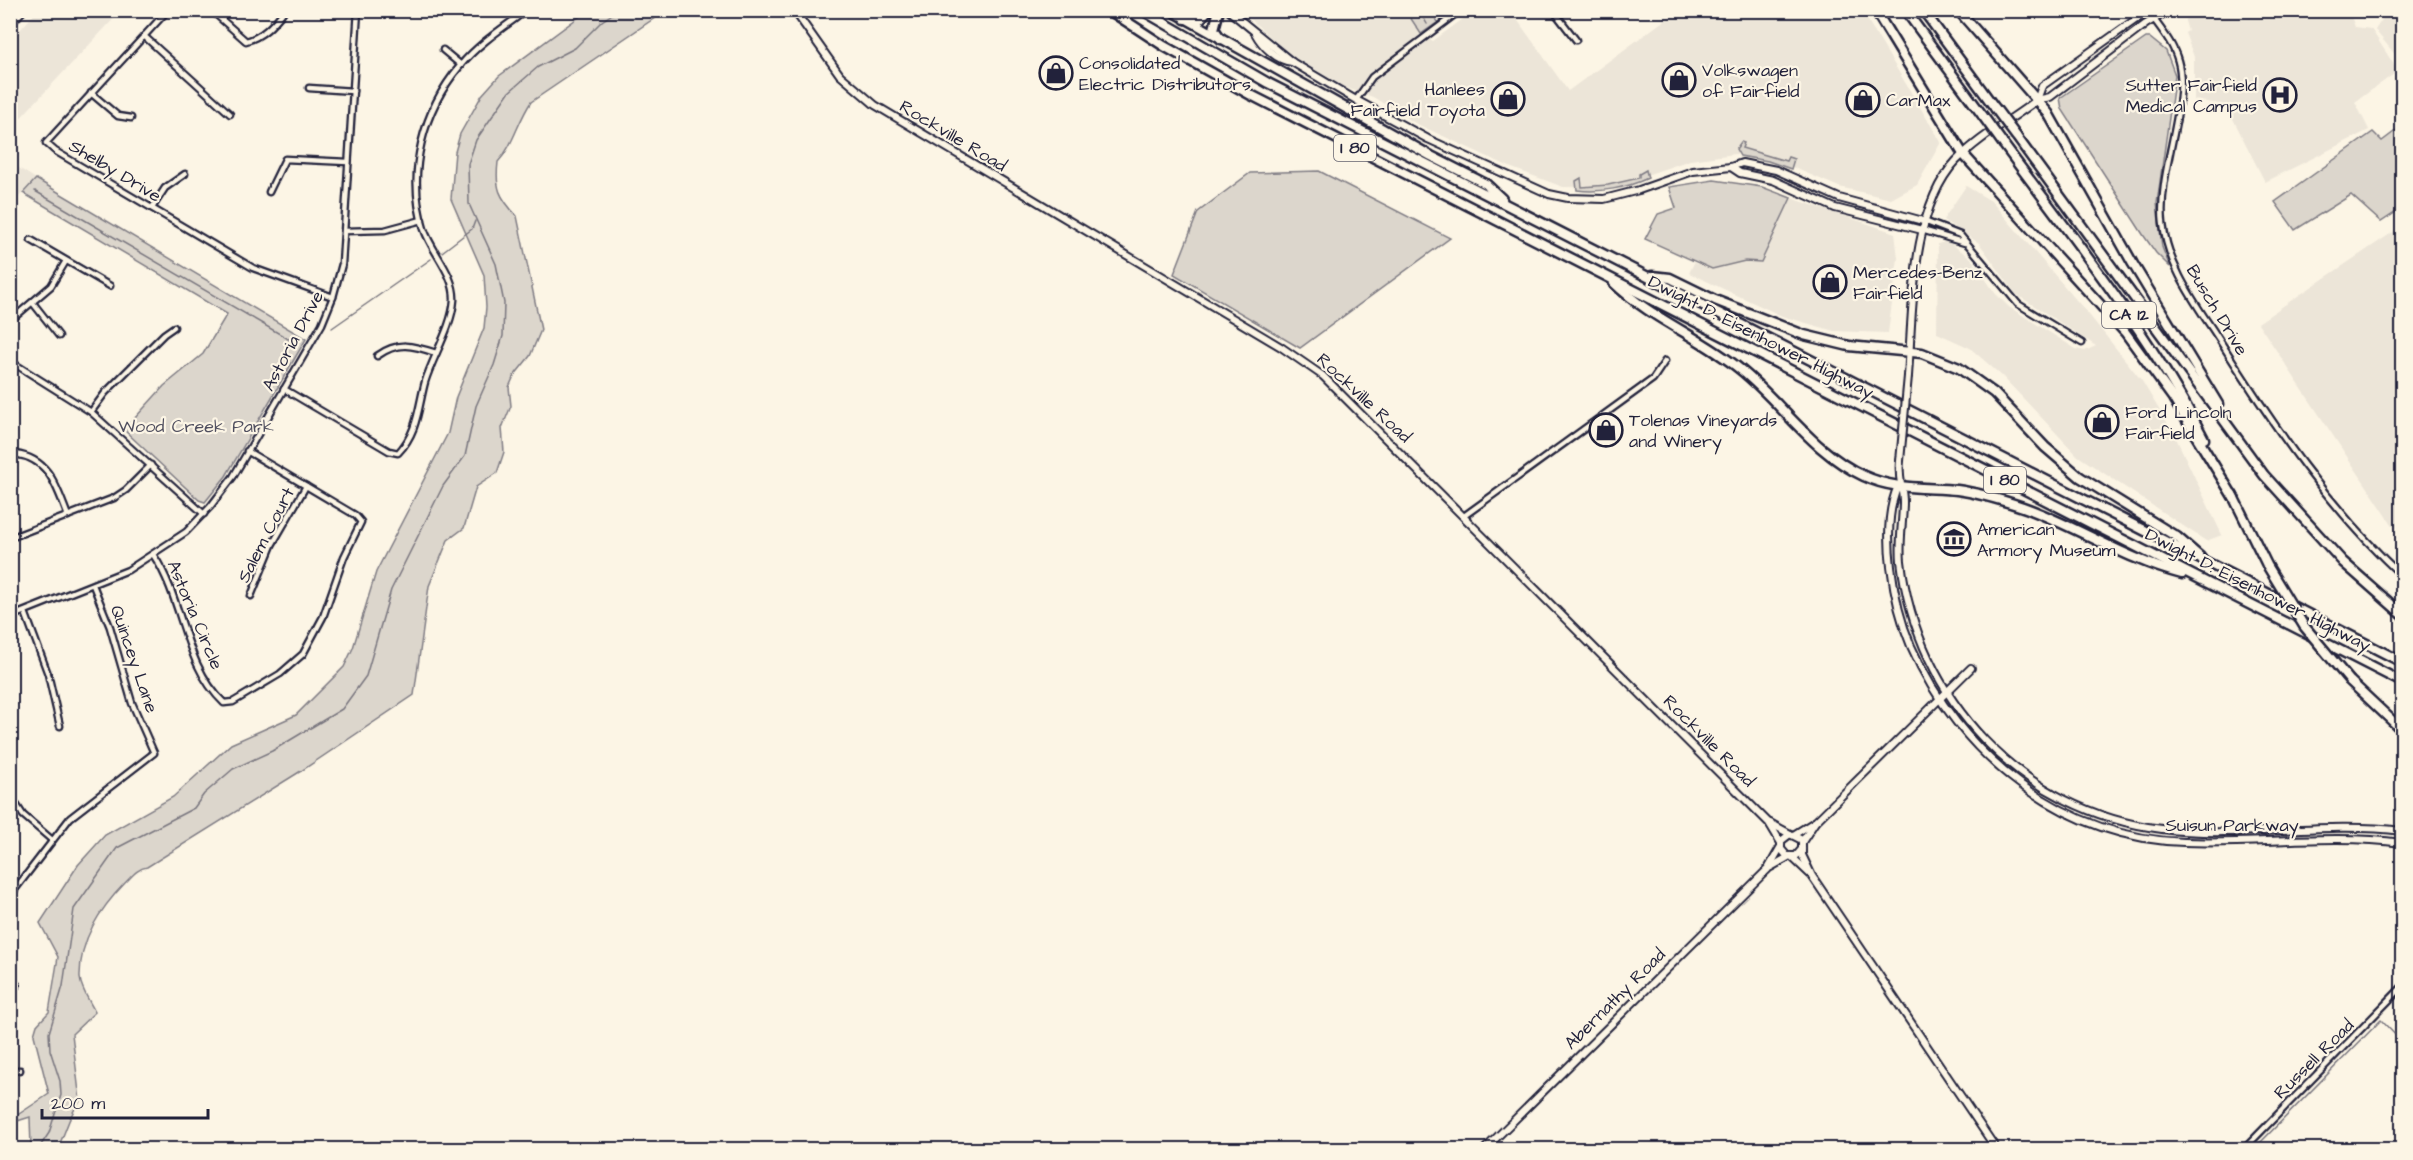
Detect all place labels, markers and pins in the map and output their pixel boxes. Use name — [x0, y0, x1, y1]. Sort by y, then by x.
place label: Consolidated Electric Distributors — [1079, 51, 1251, 97]
shop icon: Consolidated Electric Distributors — [1038, 55, 1074, 91]
place label: Volkswagen of Fairfield — [1702, 58, 1800, 104]
shop icon: Volkswagen of Fairfield — [1661, 62, 1697, 98]
place label: Sutter Fairfield Medical Campus — [2125, 73, 2257, 119]
place label: Hanlees Fairfield Toyota — [1351, 77, 1485, 124]
hospital icon: Sutter Fairfield Medical Campus — [2262, 77, 2298, 113]
shop icon: Hanlees Fairfield Toyota — [1490, 81, 1526, 117]
shop icon: CarMax — [1845, 82, 1881, 118]
place label: CarMax — [1886, 88, 1951, 113]
place label: Mercedes-Benz Fairfield — [1853, 260, 1983, 306]
shop icon: Mercedes-Benz Fairfield — [1812, 264, 1848, 300]
place label: Ford Lincoln Fairfield — [2125, 400, 2232, 446]
shop icon: Ford Lincoln Fairfield — [2084, 404, 2120, 440]
place label: Tolenas Vineyards and Winery — [1629, 408, 1777, 455]
shop icon: Tolenas Vineyards and Winery — [1588, 412, 1624, 448]
place label: American Armory Museum — [1977, 517, 2116, 564]
museum icon: American Armory Museum — [1936, 521, 1972, 557]

